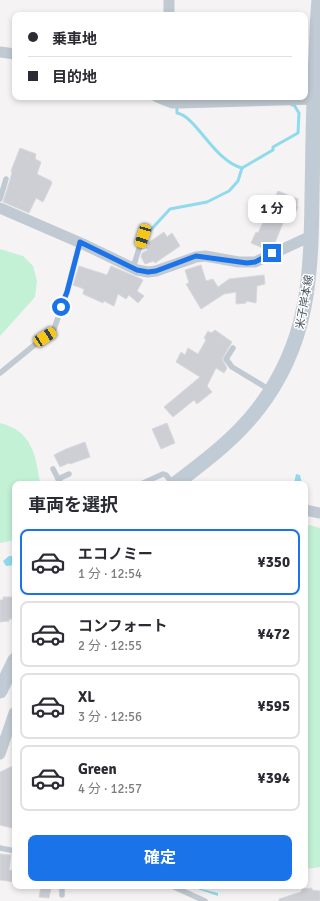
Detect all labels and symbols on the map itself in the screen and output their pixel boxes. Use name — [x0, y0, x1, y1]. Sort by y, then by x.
callout: 1 分 — [248, 195, 296, 223]
car — [134, 223, 152, 249]
route end — [263, 244, 281, 262]
street label: 米子岸本線 — [293, 274, 316, 330]
route start — [52, 298, 70, 316]
car — [32, 325, 58, 349]

